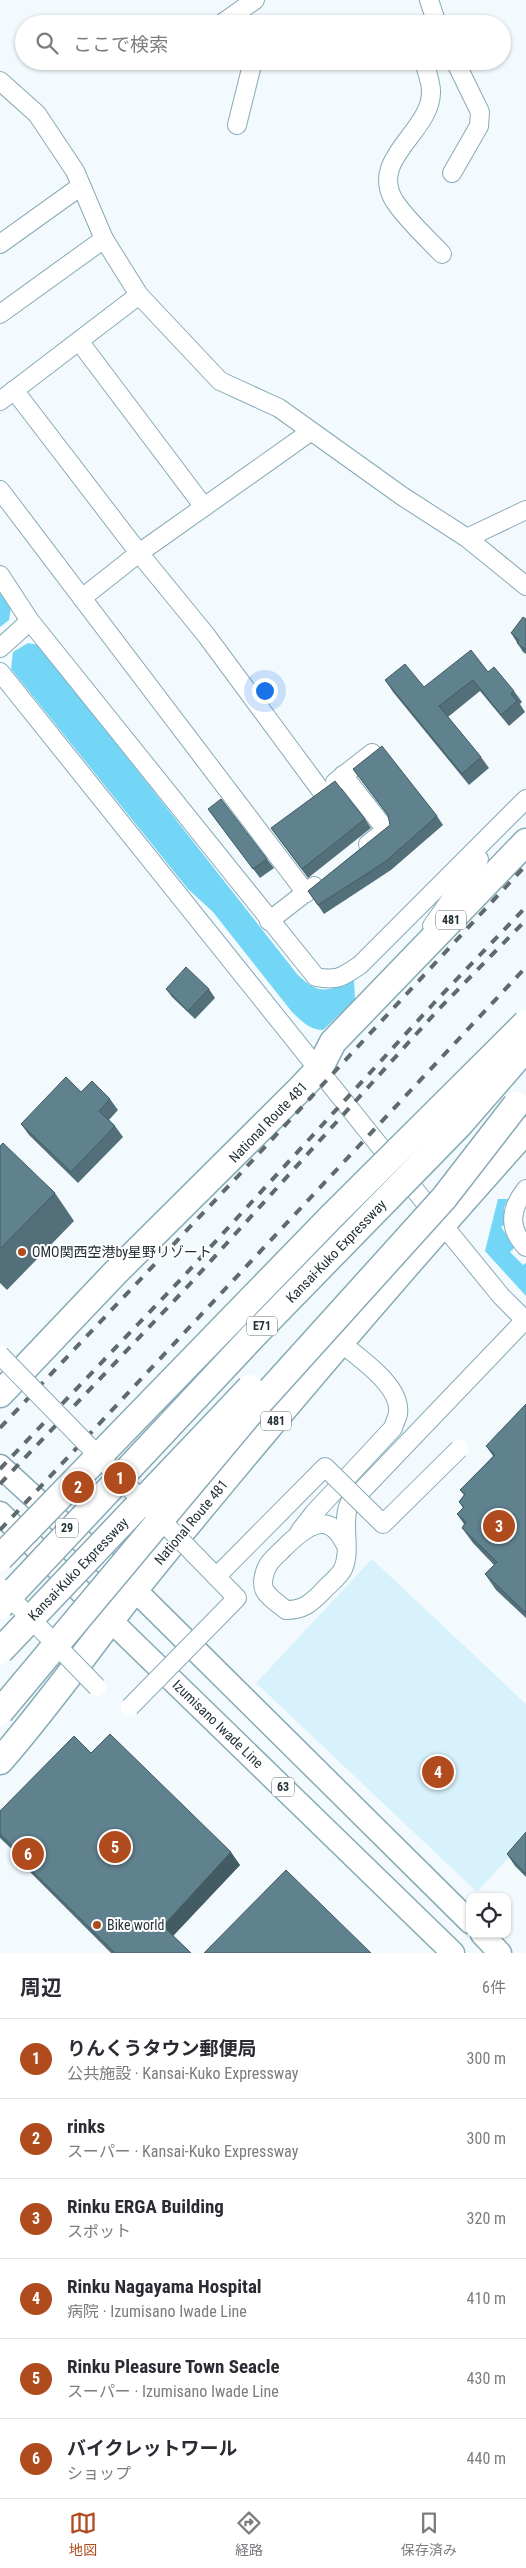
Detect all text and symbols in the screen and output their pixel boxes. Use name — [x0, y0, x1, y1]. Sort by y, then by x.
search box — [15, 15, 511, 70]
icon: search — [33, 29, 61, 57]
text: ここで検索 — [73, 33, 168, 56]
your location — [252, 678, 278, 704]
road number: 481 — [436, 910, 466, 930]
street label: National Route 481 — [226, 1078, 310, 1166]
street label: Kansai-Kuko Expressway — [283, 1196, 389, 1306]
place label: OMO関西空港by星野リゾート — [32, 1244, 212, 1260]
marker: OMO関西空港by星野リゾート — [16, 1246, 28, 1258]
road number: E71 — [247, 1316, 277, 1335]
road number: 481 — [261, 1412, 291, 1430]
pin: 1 — [104, 1459, 136, 1497]
pin: 2 — [62, 1468, 94, 1506]
street label: National Route 481 — [151, 1476, 231, 1568]
pin: 3 — [483, 1507, 515, 1545]
street label: Kansai-Kuko Expressway — [25, 1514, 131, 1624]
road number: 29 — [56, 1519, 78, 1538]
street label: Izumisano Iwade Line — [169, 1677, 267, 1772]
pin: 4 — [422, 1753, 454, 1791]
road number: 63 — [272, 1778, 294, 1796]
pin: 5 — [99, 1828, 131, 1866]
pin: 6 — [12, 1835, 44, 1873]
map controls — [466, 1893, 511, 1938]
button: locate — [466, 1893, 511, 1938]
place label: Bike world — [107, 1917, 164, 1933]
marker: Bike world — [91, 1919, 103, 1931]
text: 周辺 — [20, 1976, 62, 2000]
text: 6件 — [482, 1978, 506, 1997]
text: りんくうタウン郵便局 — [67, 2037, 257, 2060]
text: 1 — [32, 2049, 40, 2068]
text: 300 m — [467, 2049, 506, 2068]
text: 公共施設 · Kansai-Kuko Expressway — [67, 2064, 298, 2083]
text: rinks — [67, 2115, 105, 2138]
text: 2 — [32, 2129, 40, 2148]
text: 300 m — [467, 2129, 506, 2148]
text: スーパー · Kansai-Kuko Expressway — [67, 2142, 298, 2161]
text: Rinku ERGA Building — [67, 2195, 224, 2218]
text: 3 — [32, 2209, 40, 2228]
text: 320 m — [467, 2209, 506, 2228]
text: スポット — [67, 2222, 131, 2241]
text: Rinku Nagayama Hospital — [67, 2275, 262, 2298]
text: 4 — [32, 2289, 40, 2308]
text: 410 m — [467, 2289, 506, 2308]
text: 病院 · Izumisano Iwade Line — [67, 2302, 247, 2321]
text: Rinku Pleasure Town Seacle — [67, 2355, 280, 2378]
text: 5 — [32, 2369, 40, 2388]
text: 430 m — [467, 2369, 506, 2388]
text: スーパー · Izumisano Iwade Line — [67, 2382, 279, 2401]
text: バイクレットワール — [67, 2437, 238, 2460]
text: 6 — [32, 2449, 40, 2468]
text: 440 m — [467, 2449, 506, 2468]
text: ショップ — [67, 2464, 131, 2483]
tab: 地図 — [69, 2509, 97, 2559]
tab: 経路 — [235, 2509, 263, 2559]
tab: 保存済み — [401, 2509, 457, 2559]

